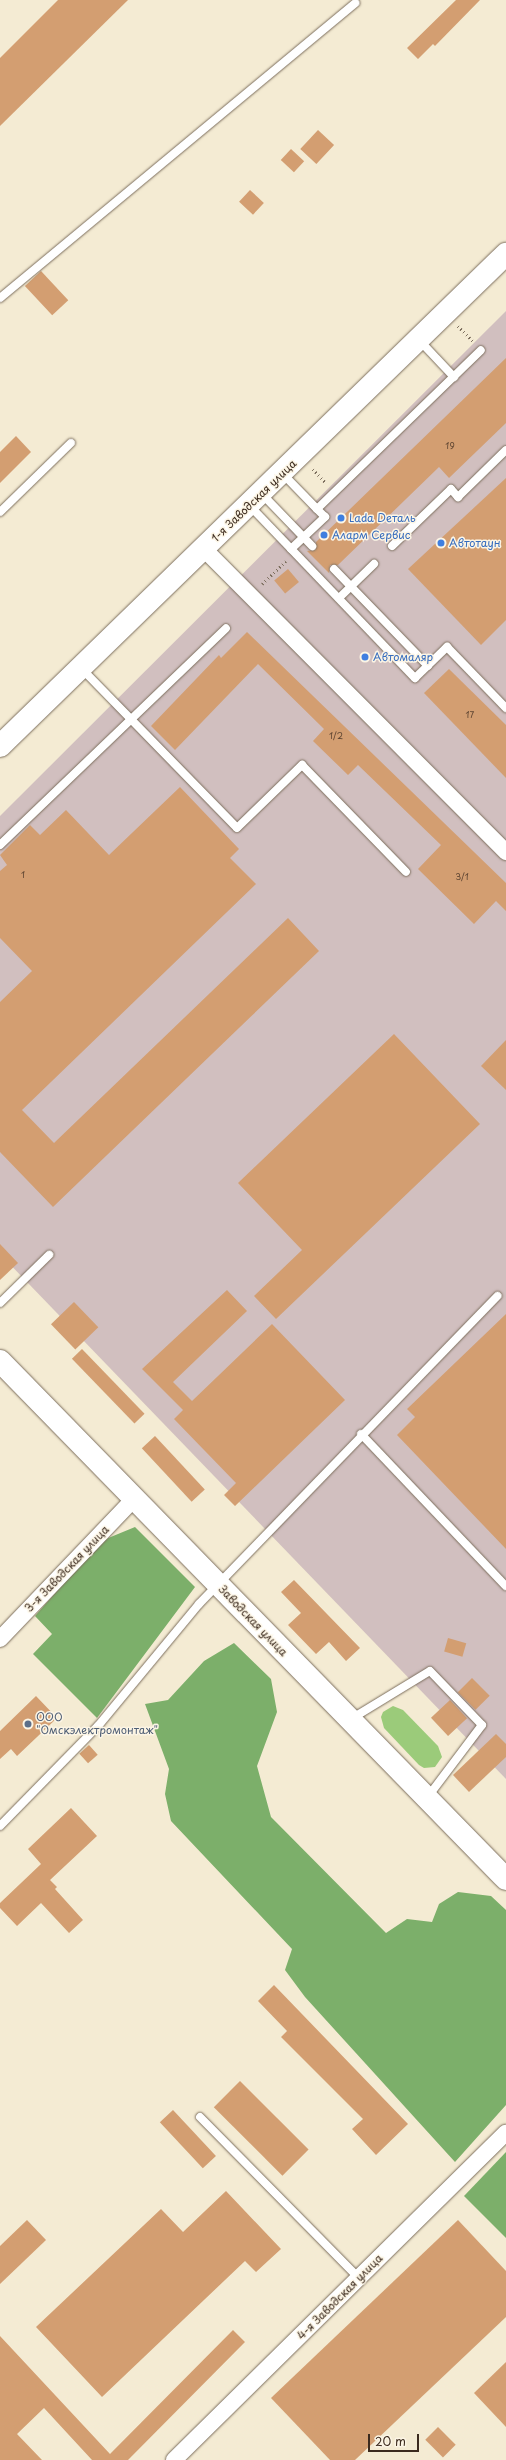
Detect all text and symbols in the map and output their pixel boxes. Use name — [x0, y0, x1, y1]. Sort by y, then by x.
house number: 19 — [445, 440, 455, 450]
street label: 1-я Заводская улица — [209, 457, 299, 545]
place label: Lada Dеталь — [349, 511, 416, 525]
marker: Lada Dеталь — [336, 513, 346, 523]
place label: Аларм Сервис — [332, 528, 411, 542]
marker: Аларм Сервис — [319, 530, 329, 540]
place label: Автотаун — [449, 536, 501, 550]
marker: Автотаун — [436, 538, 446, 548]
place label: Автомаляр — [373, 650, 433, 664]
marker: Автомаляр — [360, 652, 370, 662]
house number: 17 — [466, 709, 474, 719]
house number: 1/2 — [329, 730, 343, 740]
house number: 1 — [21, 869, 25, 879]
house number: 3/1 — [455, 871, 469, 881]
street label: 3-я Заводская улица — [22, 1523, 112, 1615]
street label: Заводская улица — [216, 1583, 290, 1659]
place label: ООО "Омскэлектромонтаж" — [36, 1711, 158, 1737]
marker: ООО "Омскэлектромонтаж" — [23, 1719, 33, 1729]
street label: 4-я Заводская улица — [294, 2251, 386, 2343]
scale bar — [370, 2426, 421, 2452]
text: 20 m — [375, 2432, 406, 2450]

